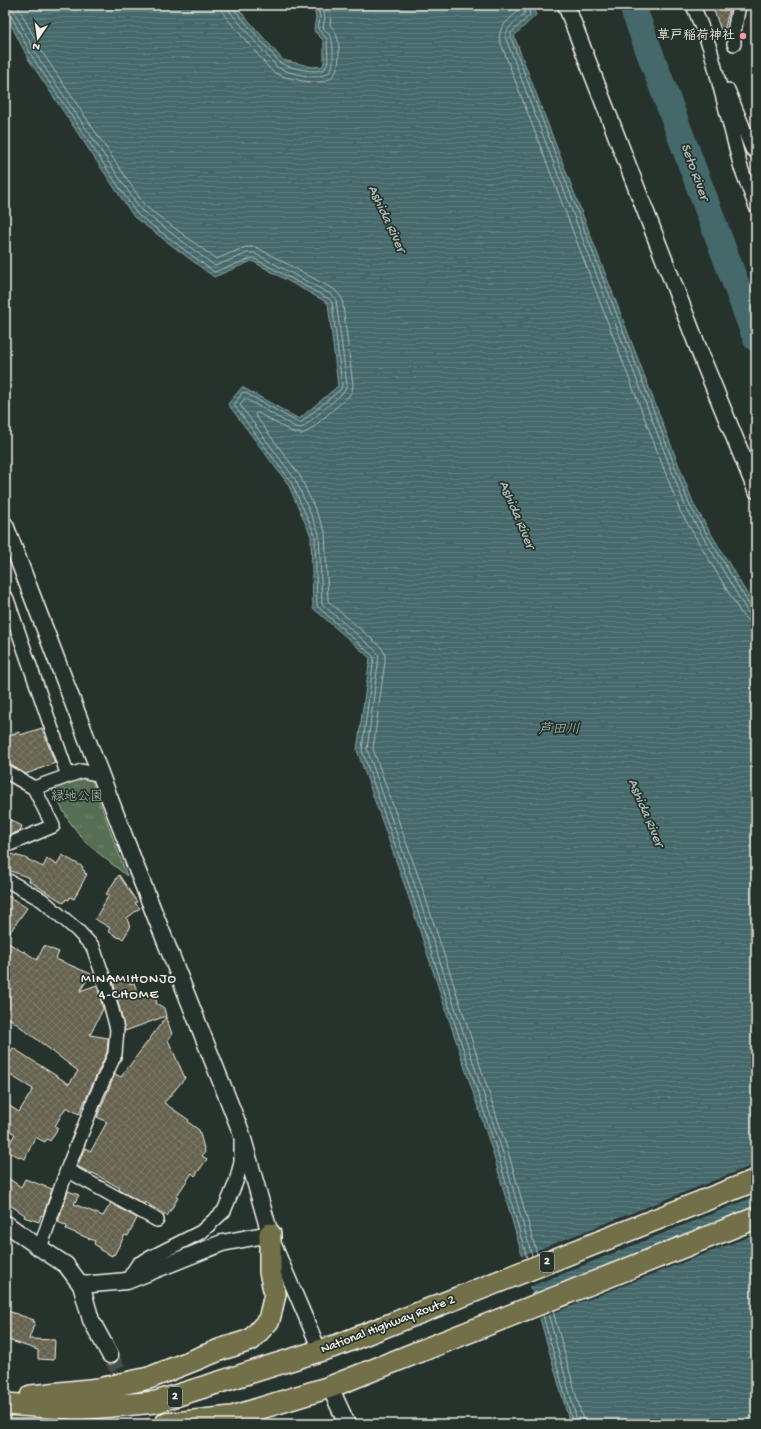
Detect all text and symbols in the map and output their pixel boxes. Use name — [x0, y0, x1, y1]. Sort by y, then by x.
north arrow — [18, 18, 58, 58]
place label: 草戸稲荷神社 — [657, 28, 735, 44]
marker: 草戸稲荷神社 — [738, 31, 748, 41]
text: N — [31, 39, 41, 52]
water label: Seto River — [676, 141, 713, 205]
water label: Ashida River — [363, 183, 410, 258]
water label: Ashida River — [494, 479, 539, 554]
water label: 芦田川 — [538, 721, 580, 739]
water label: Ashida River — [623, 777, 668, 852]
park label: 緑地公園 — [51, 789, 103, 805]
district label: MINAMIHONJO 4-CHOME — [81, 971, 177, 1004]
road number: 2 — [540, 1252, 554, 1272]
street label: National Highway Route 2 — [319, 1292, 458, 1358]
road number: 2 — [168, 1387, 182, 1407]

